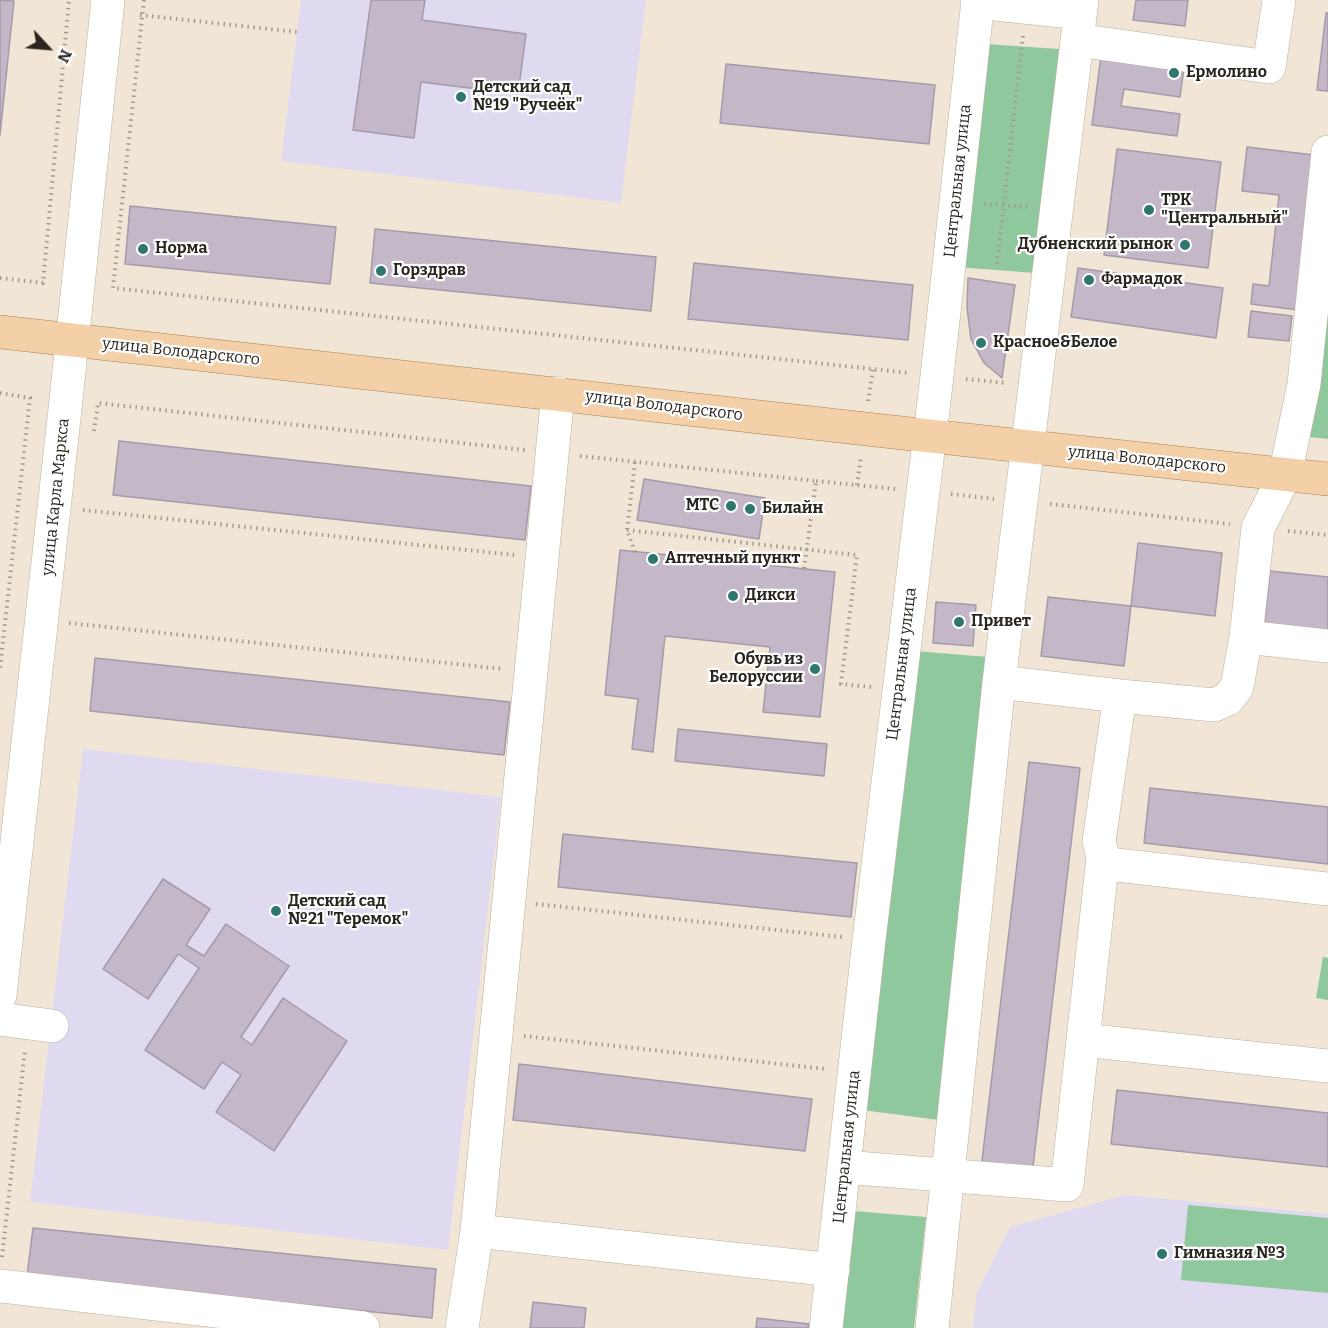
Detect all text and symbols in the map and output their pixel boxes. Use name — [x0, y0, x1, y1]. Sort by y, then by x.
north arrow — [18, 18, 78, 78]
text: N — [53, 46, 76, 66]
place label: Ермолино — [1186, 63, 1267, 83]
marker: Ермолино — [1167, 66, 1181, 80]
place label: Детский сад №19 "Ручеёк" — [473, 78, 582, 116]
marker: Детский сад №19 "Ручеёк" — [454, 90, 468, 104]
street label: Центральная улица — [940, 103, 976, 259]
place label: ТРК "Центральный" — [1161, 191, 1288, 229]
marker: ТРК "Центральный" — [1142, 203, 1156, 217]
place label: Дубненский рынок — [1018, 235, 1173, 255]
marker: Дубненский рынок — [1178, 238, 1192, 252]
place label: Норма — [155, 239, 207, 259]
marker: Норма — [136, 242, 150, 256]
place label: Горздрав — [393, 261, 466, 281]
marker: Горздрав — [374, 264, 388, 278]
place label: Фармадок — [1101, 270, 1183, 290]
marker: Фармадок — [1082, 273, 1096, 287]
place label: Красное&Белое — [993, 333, 1117, 353]
street label: улица Володарского — [101, 334, 261, 370]
marker: Красное&Белое — [974, 336, 988, 350]
street label: улица Володарского — [584, 387, 744, 425]
street label: улица Карла Маркса — [38, 417, 74, 577]
street label: улица Володарского — [1067, 442, 1227, 478]
place label: МТС — [686, 496, 719, 516]
marker: МТС — [724, 499, 738, 513]
place label: Билайн — [762, 499, 823, 519]
marker: Билайн — [743, 502, 757, 516]
place label: Аптечный пункт — [665, 549, 800, 569]
marker: Аптечный пункт — [646, 552, 660, 566]
place label: Дикси — [745, 586, 795, 606]
street label: Центральная улица — [883, 586, 921, 742]
marker: Дикси — [726, 589, 740, 603]
place label: Привет — [971, 612, 1031, 632]
marker: Привет — [952, 615, 966, 629]
place label: Обувь из Белоруссии — [709, 650, 803, 688]
marker: Обувь из Белоруссии — [808, 662, 822, 676]
place label: Детский сад №21 "Теремок" — [288, 892, 408, 930]
marker: Детский сад №21 "Теремок" — [269, 904, 283, 918]
street label: Центральная улица — [829, 1069, 865, 1225]
place label: Гимназия №3 — [1174, 1244, 1285, 1264]
marker: Гимназия №3 — [1155, 1247, 1169, 1261]

